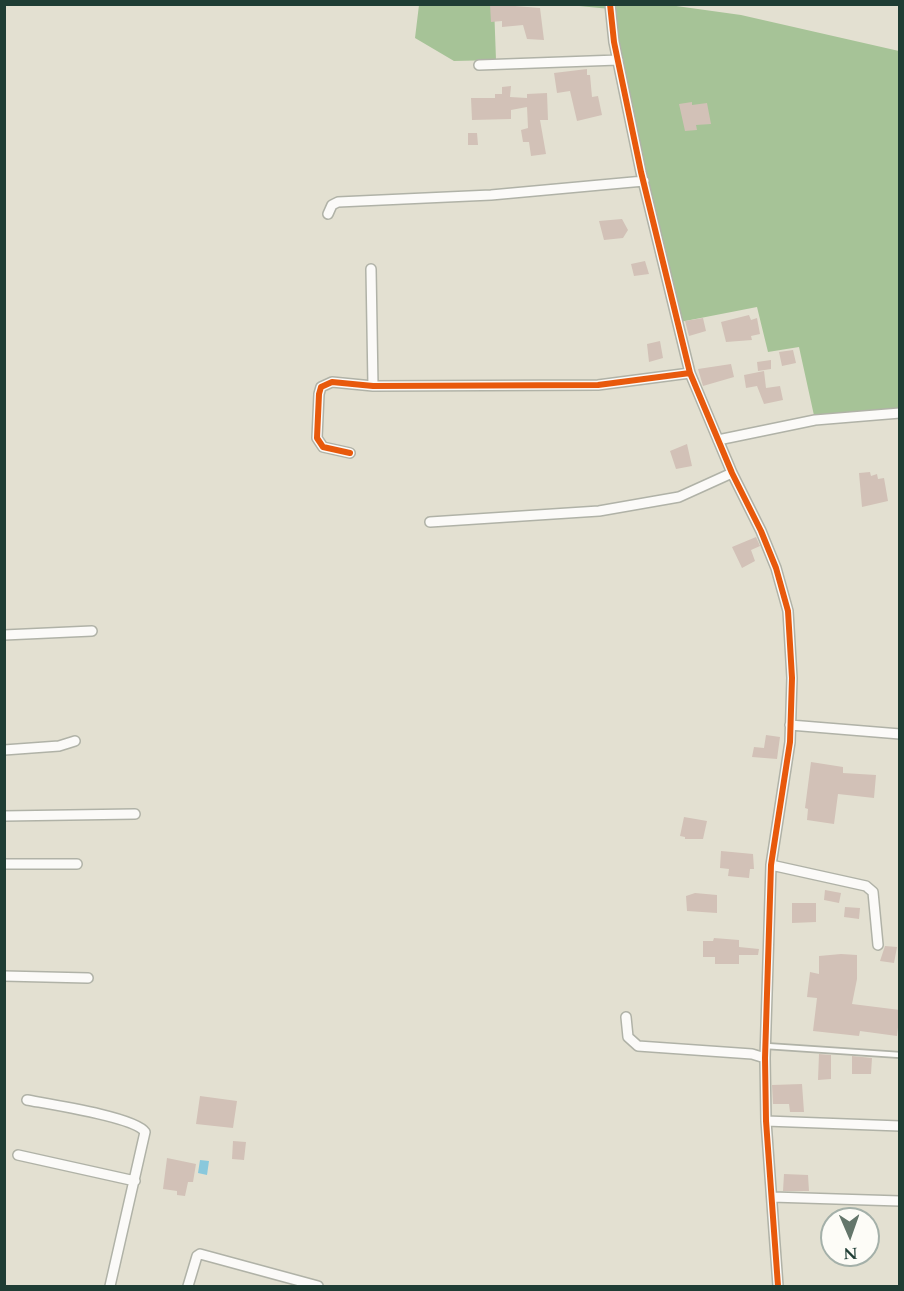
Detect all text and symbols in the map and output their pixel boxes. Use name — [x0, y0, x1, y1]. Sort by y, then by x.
north arrow — [820, 1207, 880, 1267]
text: N — [843, 1242, 858, 1264]

